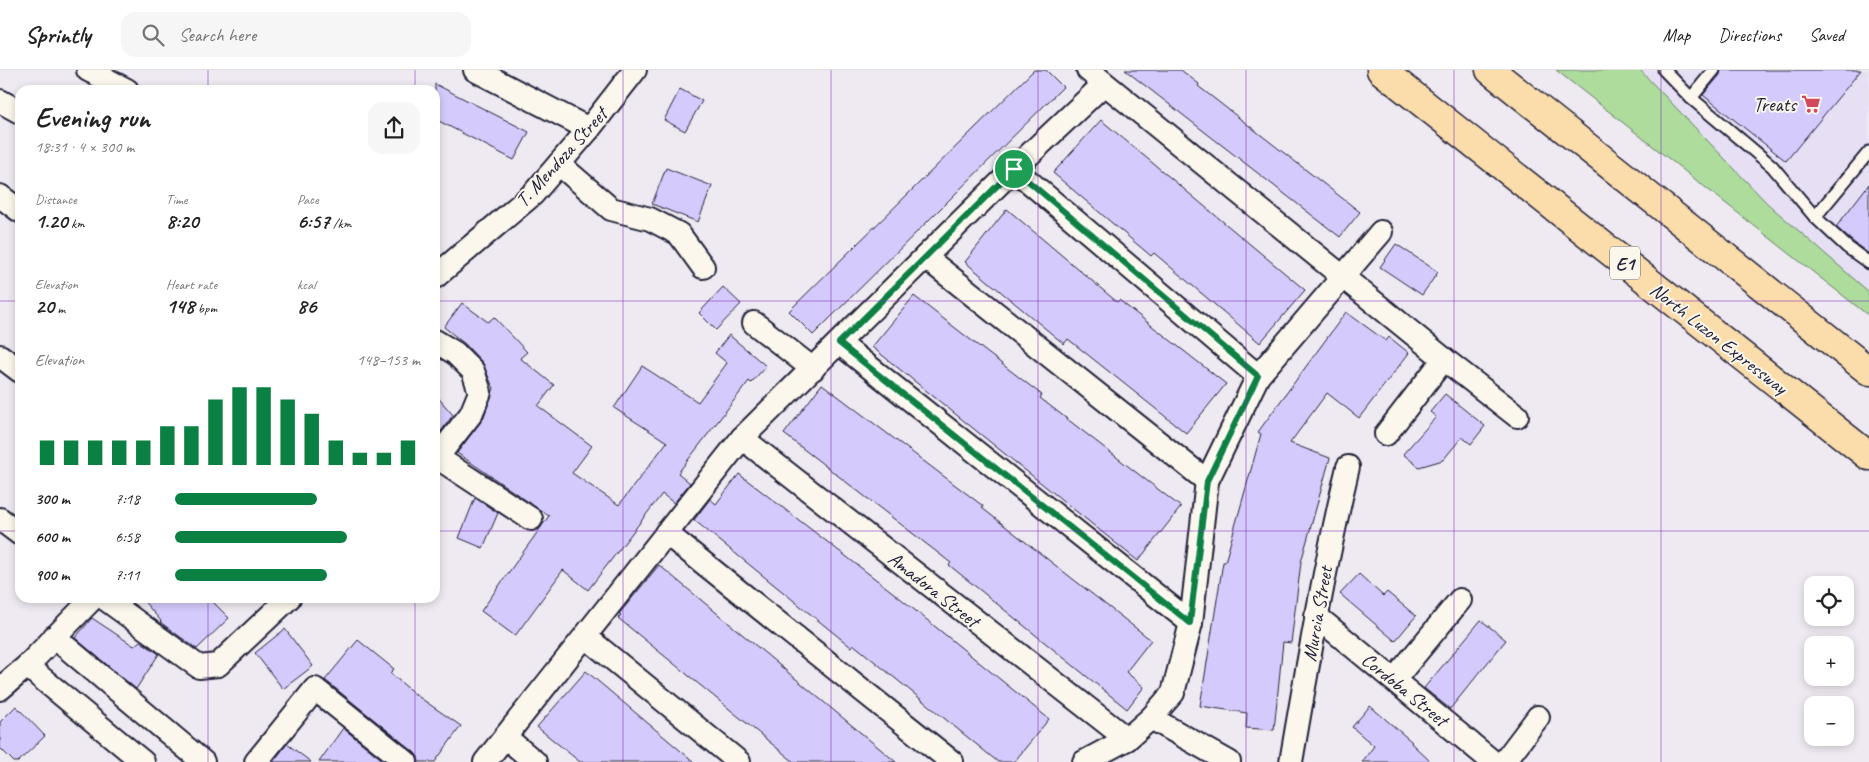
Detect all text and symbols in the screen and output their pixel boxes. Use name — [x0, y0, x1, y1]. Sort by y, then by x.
search box — [121, 12, 471, 57]
text: Sprintly — [25, 20, 91, 50]
icon: search — [139, 21, 167, 49]
text: Search here — [179, 23, 256, 47]
text: Map — [1663, 24, 1690, 46]
text: Directions — [1718, 24, 1781, 46]
text: Saved — [1809, 24, 1844, 46]
place label: Treats — [1753, 92, 1798, 117]
supermarket icon: Treats — [1800, 93, 1822, 115]
text: Evening run — [35, 100, 150, 135]
street label: T. Mendoza Street — [510, 100, 615, 212]
button: share — [368, 102, 420, 154]
text: 18:31 · 4 × 300 m — [35, 137, 134, 157]
pin — [993, 148, 1035, 190]
icon: arrive — [1000, 155, 1028, 183]
text: Distance — [35, 191, 77, 208]
text: Time — [166, 191, 187, 208]
text: Pace — [297, 191, 319, 208]
text: 1.20 — [35, 208, 68, 234]
text: 8:20 — [166, 208, 199, 234]
text: 6:57 — [297, 208, 330, 234]
text: km — [68, 215, 85, 232]
text: /km — [330, 215, 351, 232]
road number: E1 — [1610, 247, 1640, 280]
text: Elevation — [35, 276, 78, 293]
text: Heart rate — [166, 276, 217, 293]
text: kcal — [297, 276, 316, 293]
street label: North Luzon Expressway — [1645, 277, 1794, 401]
text: 20 — [35, 293, 54, 319]
text: 148 — [166, 293, 194, 319]
text: 86 — [297, 293, 316, 319]
text: m — [54, 300, 65, 317]
text: bpm — [194, 300, 217, 317]
text: Elevation — [35, 350, 84, 370]
text: 148–153 m — [357, 350, 420, 370]
text: 300 m — [35, 489, 70, 509]
text: 7:18 — [115, 489, 140, 509]
text: 600 m — [35, 527, 70, 547]
text: 6:58 — [115, 527, 140, 547]
street label: Amadora Street — [883, 546, 987, 635]
street label: Murcia Street — [1297, 562, 1339, 663]
text: 900 m — [35, 565, 69, 585]
text: 7:11 — [115, 565, 140, 585]
map controls — [1804, 576, 1854, 746]
button: locate — [1804, 576, 1854, 626]
button: + — [1804, 636, 1854, 686]
street label: Cordoba Street — [1356, 647, 1456, 734]
button: − — [1804, 696, 1854, 746]

